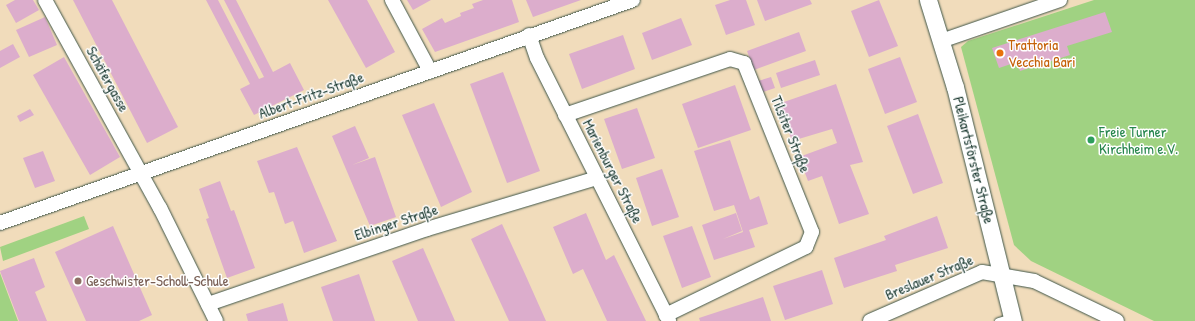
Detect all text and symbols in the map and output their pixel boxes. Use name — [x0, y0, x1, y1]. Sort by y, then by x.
place label: Trattoria Vecchia Bari — [1008, 35, 1076, 70]
street label: Schäfergasse — [83, 43, 133, 115]
marker: Trattoria Vecchia Bari — [995, 48, 1005, 58]
street label: Albert-Fritz-Straße — [256, 68, 366, 122]
street label: Tilsiter Straße — [767, 93, 815, 175]
street label: Pleikartsförster Straße — [950, 95, 998, 225]
street label: Marienburger Straße — [579, 116, 647, 226]
place label: Freie Turner Kirchheim e.V. — [1099, 122, 1178, 157]
marker: Freie Turner Kirchheim e.V. — [1086, 135, 1096, 145]
street label: Elbinger Straße — [352, 200, 440, 244]
street label: Breslauer Straße — [882, 250, 976, 304]
place label: Geschwister-Scholl-Schule — [86, 272, 229, 290]
marker: Geschwister-Scholl-Schule — [73, 276, 83, 286]

